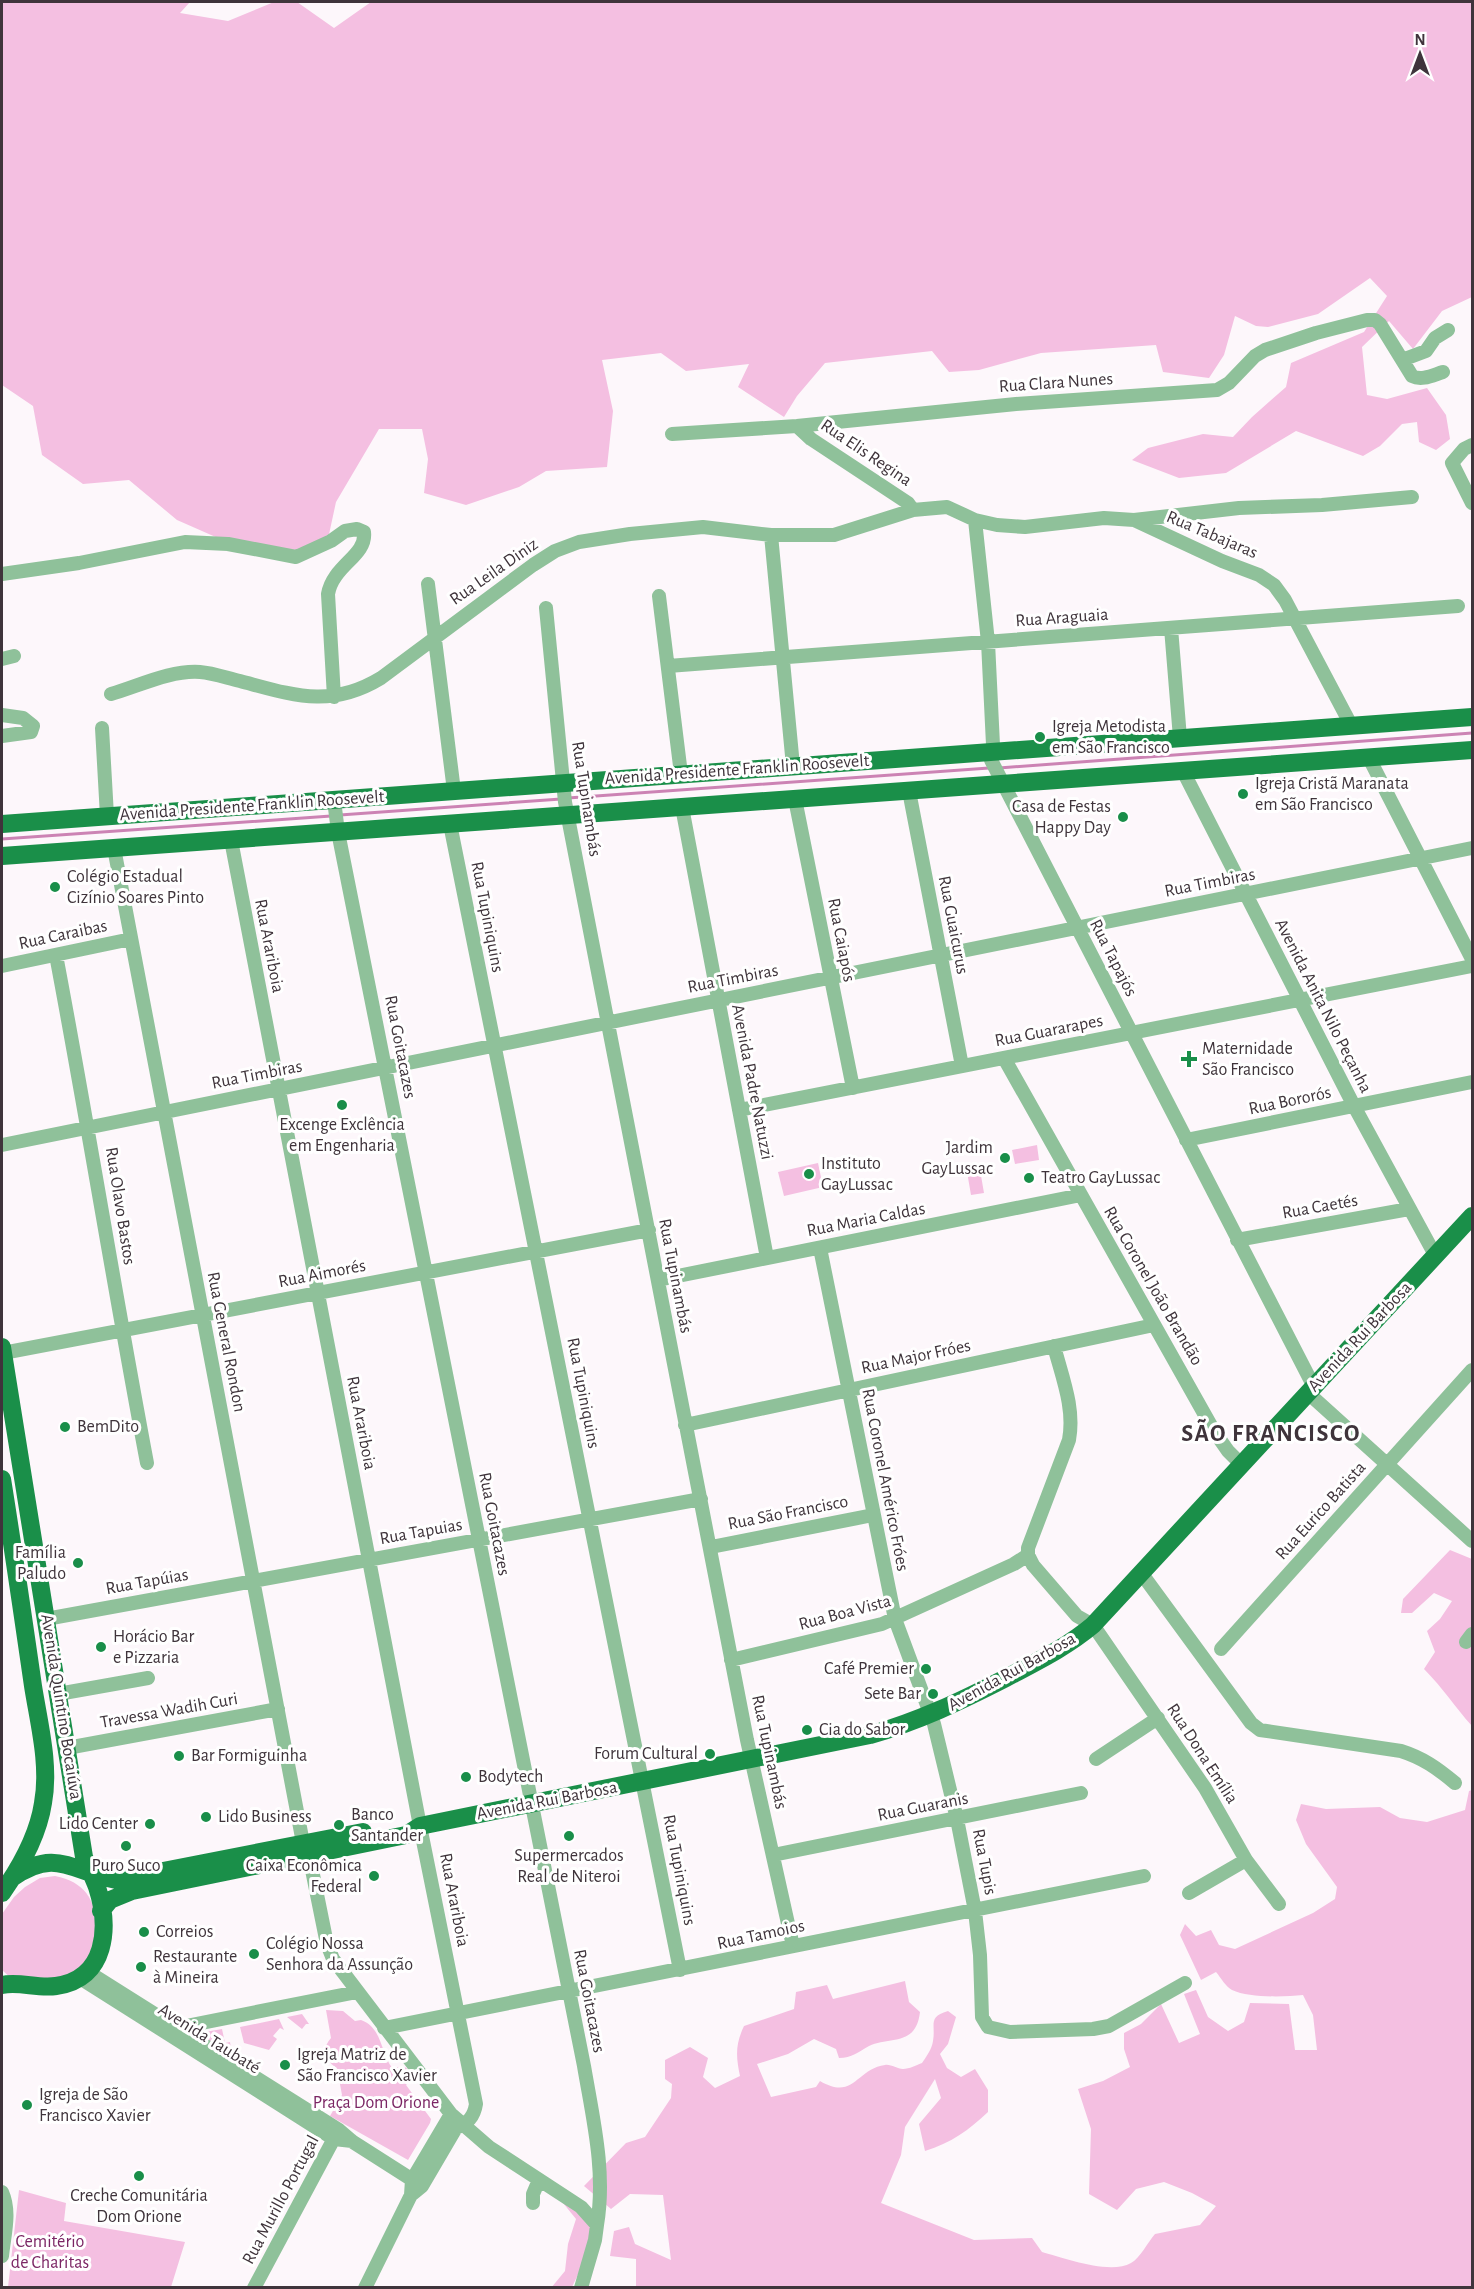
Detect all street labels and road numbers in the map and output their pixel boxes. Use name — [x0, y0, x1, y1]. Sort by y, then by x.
street label: Rua Clara Nunes — [998, 370, 1114, 396]
street label: Rua Elis Regina — [817, 416, 915, 490]
street label: Rua Tabajaras — [1164, 508, 1260, 562]
street label: Rua Leila Diniz — [447, 535, 541, 609]
street label: Rua Araguaia — [1015, 606, 1109, 630]
street label: Rua Tupinambás — [568, 740, 604, 858]
street label: Avenida Presidente Franklin Roosevelt — [604, 752, 870, 788]
street label: Avenida Presidente Franklin Roosevelt — [119, 788, 385, 824]
street label: Rua Tupiniquins — [467, 860, 507, 974]
street label: Rua Timbiras — [1163, 865, 1257, 901]
street label: Rua Guaicurus — [935, 874, 971, 976]
street label: Rua Caiapós — [824, 897, 858, 983]
street label: Rua Arariboia — [251, 898, 287, 994]
street label: Avenida Anita Nilo Peçanha — [1271, 916, 1375, 1096]
street label: Rua Caraibas — [17, 917, 109, 953]
street label: Rua Tapajós — [1086, 917, 1140, 999]
street label: Rua Timbiras — [686, 961, 780, 997]
street label: Rua Goitacazes — [381, 994, 419, 1100]
street label: Avenida Padre Natuzzi — [728, 1003, 776, 1161]
street label: Rua Guararapes — [993, 1012, 1105, 1050]
street label: Rua Timbiras — [210, 1057, 304, 1093]
street label: Rua Bororós — [1247, 1083, 1333, 1119]
street label: Rua Olavo Bastos — [102, 1146, 138, 1266]
street label: Rua Caetés — [1281, 1191, 1359, 1223]
street label: Rua Maria Caldas — [805, 1200, 927, 1240]
street label: Rua Coronel João Brandão — [1100, 1203, 1206, 1369]
street label: Rua Tupinambás — [655, 1217, 695, 1335]
street label: Rua Aimorés — [277, 1257, 367, 1291]
street label: Rua General Rondon — [204, 1270, 248, 1414]
street label: Avenida Rui Barbosa — [1305, 1279, 1415, 1395]
street label: Rua Tupiniquins — [563, 1336, 603, 1450]
street label: Rua Major Fróes — [860, 1337, 972, 1377]
street label: Rua Arariboia — [343, 1375, 379, 1471]
street label: Rua Coronel Américo Fróes — [858, 1387, 912, 1573]
street label: Rua Eurico Batista — [1272, 1458, 1370, 1564]
street label: Rua Goitacazes — [475, 1471, 513, 1577]
street label: Rua São Francisco — [726, 1492, 850, 1533]
street label: Rua Tapuias — [378, 1516, 464, 1548]
street label: Rua Tapúias — [104, 1566, 190, 1598]
street label: Rua Boa Vista — [797, 1592, 893, 1634]
street label: Avenida Quintino Bocaiúva — [37, 1613, 85, 1801]
street label: Avenida Rui Barbosa — [945, 1630, 1079, 1714]
street label: Travessa Wadih Curi — [99, 1690, 239, 1732]
street label: Rua Tupinambás — [748, 1693, 790, 1811]
street label: Rua Dona Emília — [1163, 1701, 1241, 1807]
street label: Avenida Rui Barbosa — [475, 1779, 619, 1823]
street label: Rua Guaranis — [876, 1789, 970, 1825]
street label: Rua Tupiniquins — [659, 1813, 699, 1927]
street label: Rua Tupis — [969, 1827, 999, 1897]
street label: Rua Arariboia — [436, 1852, 472, 1948]
street label: Rua Tamoios — [716, 1917, 806, 1953]
street label: Rua Goitacazes — [570, 1948, 608, 2054]
street label: Avenida Taubaté — [155, 2001, 263, 2077]
street label: Rua Murillo Portugal — [239, 2133, 323, 2267]

